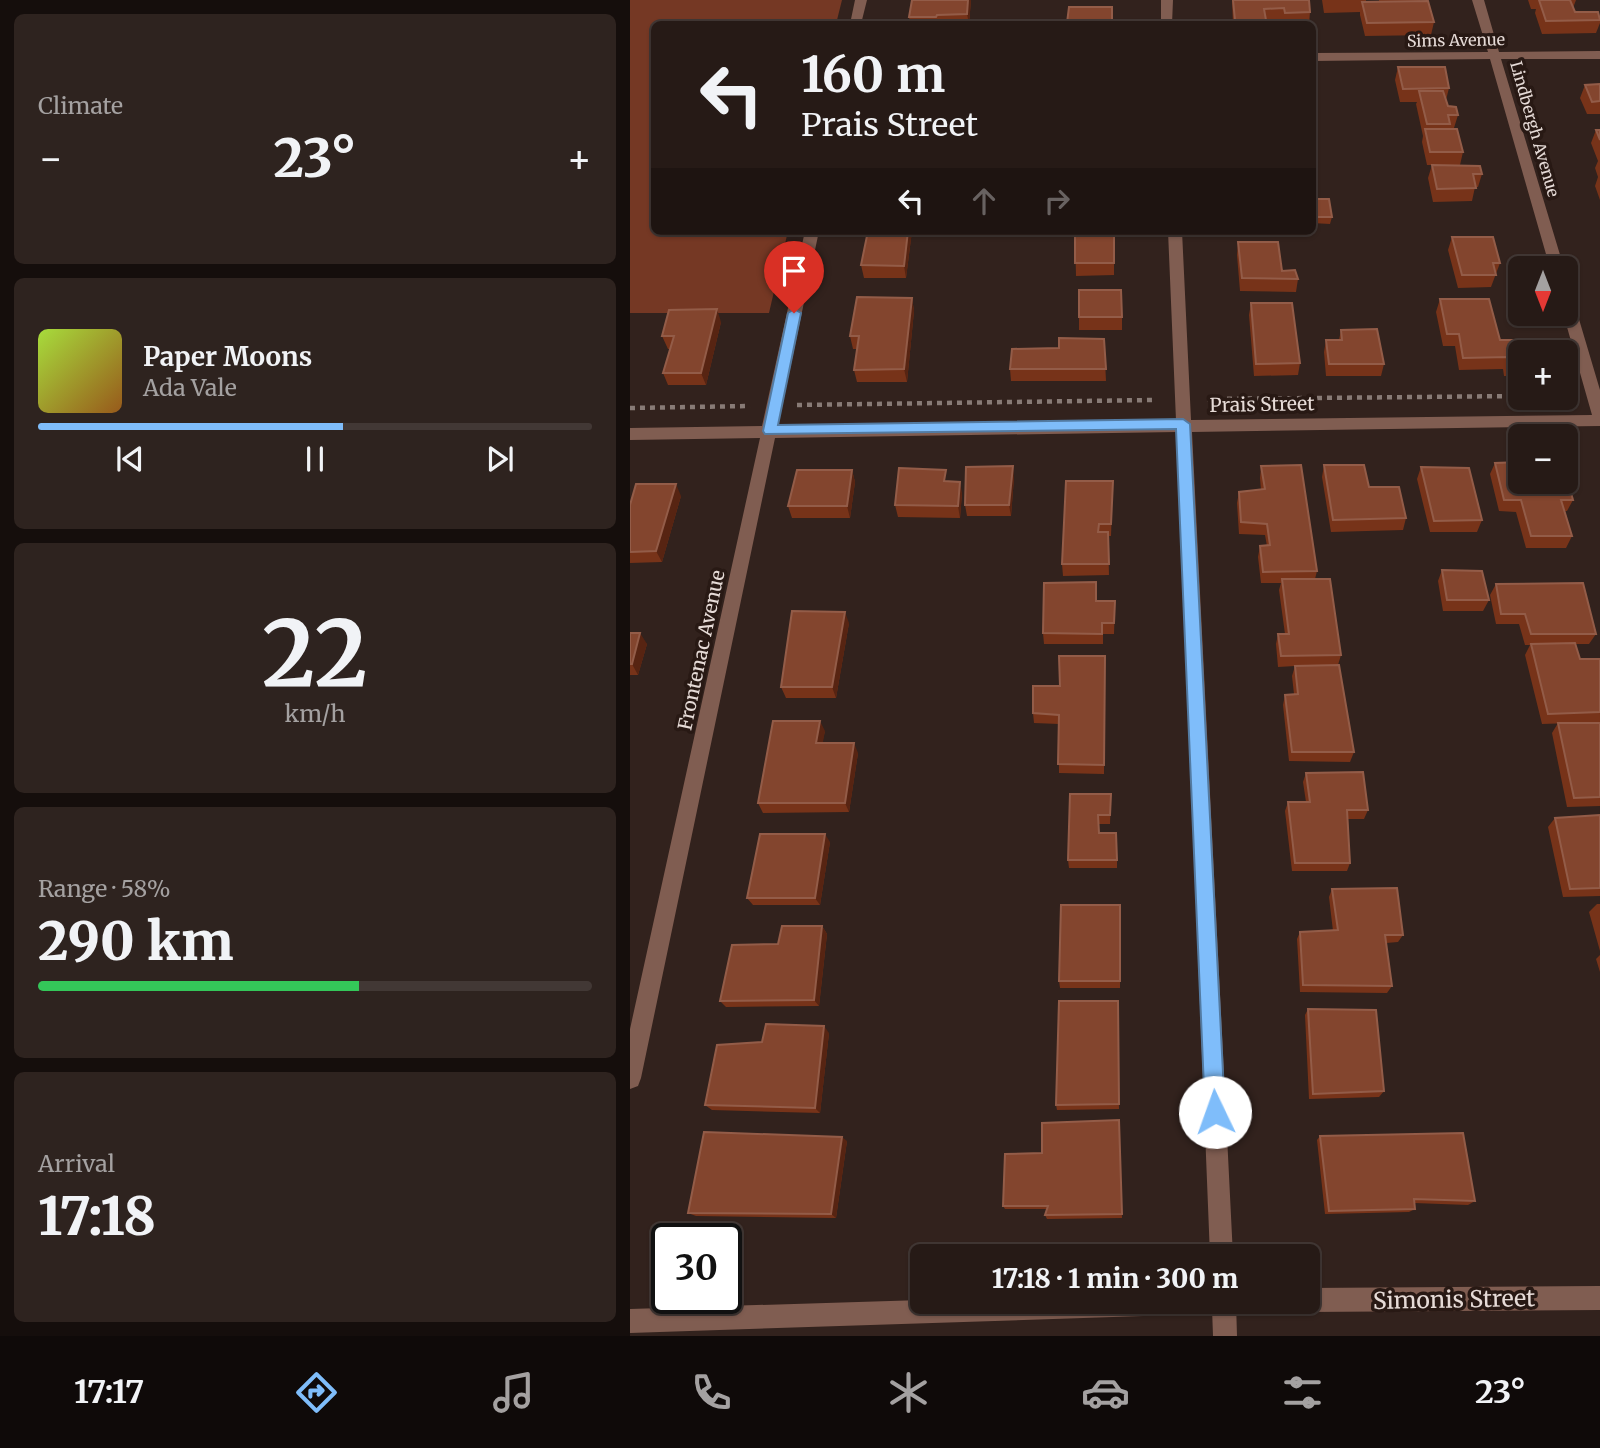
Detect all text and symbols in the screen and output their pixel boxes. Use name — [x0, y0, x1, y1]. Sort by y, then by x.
street label: Sims Avenue — [1407, 29, 1505, 51]
text: 160 m — [801, 44, 945, 105]
icon: left — [686, 49, 777, 140]
street label: Lindbergh Avenue — [1506, 59, 1564, 199]
text: Climate — [38, 91, 123, 120]
text: Prais Street — [801, 105, 978, 145]
text: 23° — [274, 126, 357, 191]
text: − — [38, 135, 63, 182]
text: + — [567, 135, 592, 182]
icon: left — [892, 182, 930, 220]
icon: ahead — [965, 182, 1003, 220]
icon: right — [1038, 182, 1076, 220]
pin — [764, 241, 824, 313]
icon: arrive — [775, 252, 813, 290]
north arrow — [1508, 256, 1578, 326]
map controls — [1508, 256, 1578, 494]
text: Paper Moons — [143, 340, 312, 373]
button: + — [1508, 340, 1578, 410]
text: Ada Vale — [143, 373, 237, 402]
street label: Prais Street — [1209, 391, 1315, 417]
button: − — [1508, 424, 1578, 494]
icon: previous — [111, 440, 149, 478]
icon: pause — [296, 440, 334, 478]
icon: next — [481, 440, 519, 478]
street label: Frontenac Avenue — [672, 568, 730, 732]
text: 22 — [262, 596, 368, 711]
text: km/h — [285, 699, 345, 728]
text: Range · 58% — [38, 874, 171, 903]
text: 290 km — [38, 909, 233, 974]
position arrow — [1178, 1075, 1252, 1149]
text: Arrival — [38, 1149, 115, 1178]
text: 17:18 — [38, 1184, 156, 1249]
speed limit sign: 30 — [651, 1223, 742, 1314]
text: 17:18 · 1 min · 300 m — [992, 1262, 1238, 1295]
street label: Simonis Street — [1373, 1283, 1535, 1315]
icon: directions — [292, 1368, 341, 1417]
icon: music — [489, 1368, 538, 1417]
icon: phone — [687, 1368, 736, 1417]
icon: climate — [884, 1368, 933, 1417]
icon: car — [1081, 1368, 1130, 1417]
icon: filters — [1278, 1368, 1327, 1417]
text: 17:17 — [74, 1372, 144, 1412]
text: 23° — [1475, 1372, 1526, 1412]

